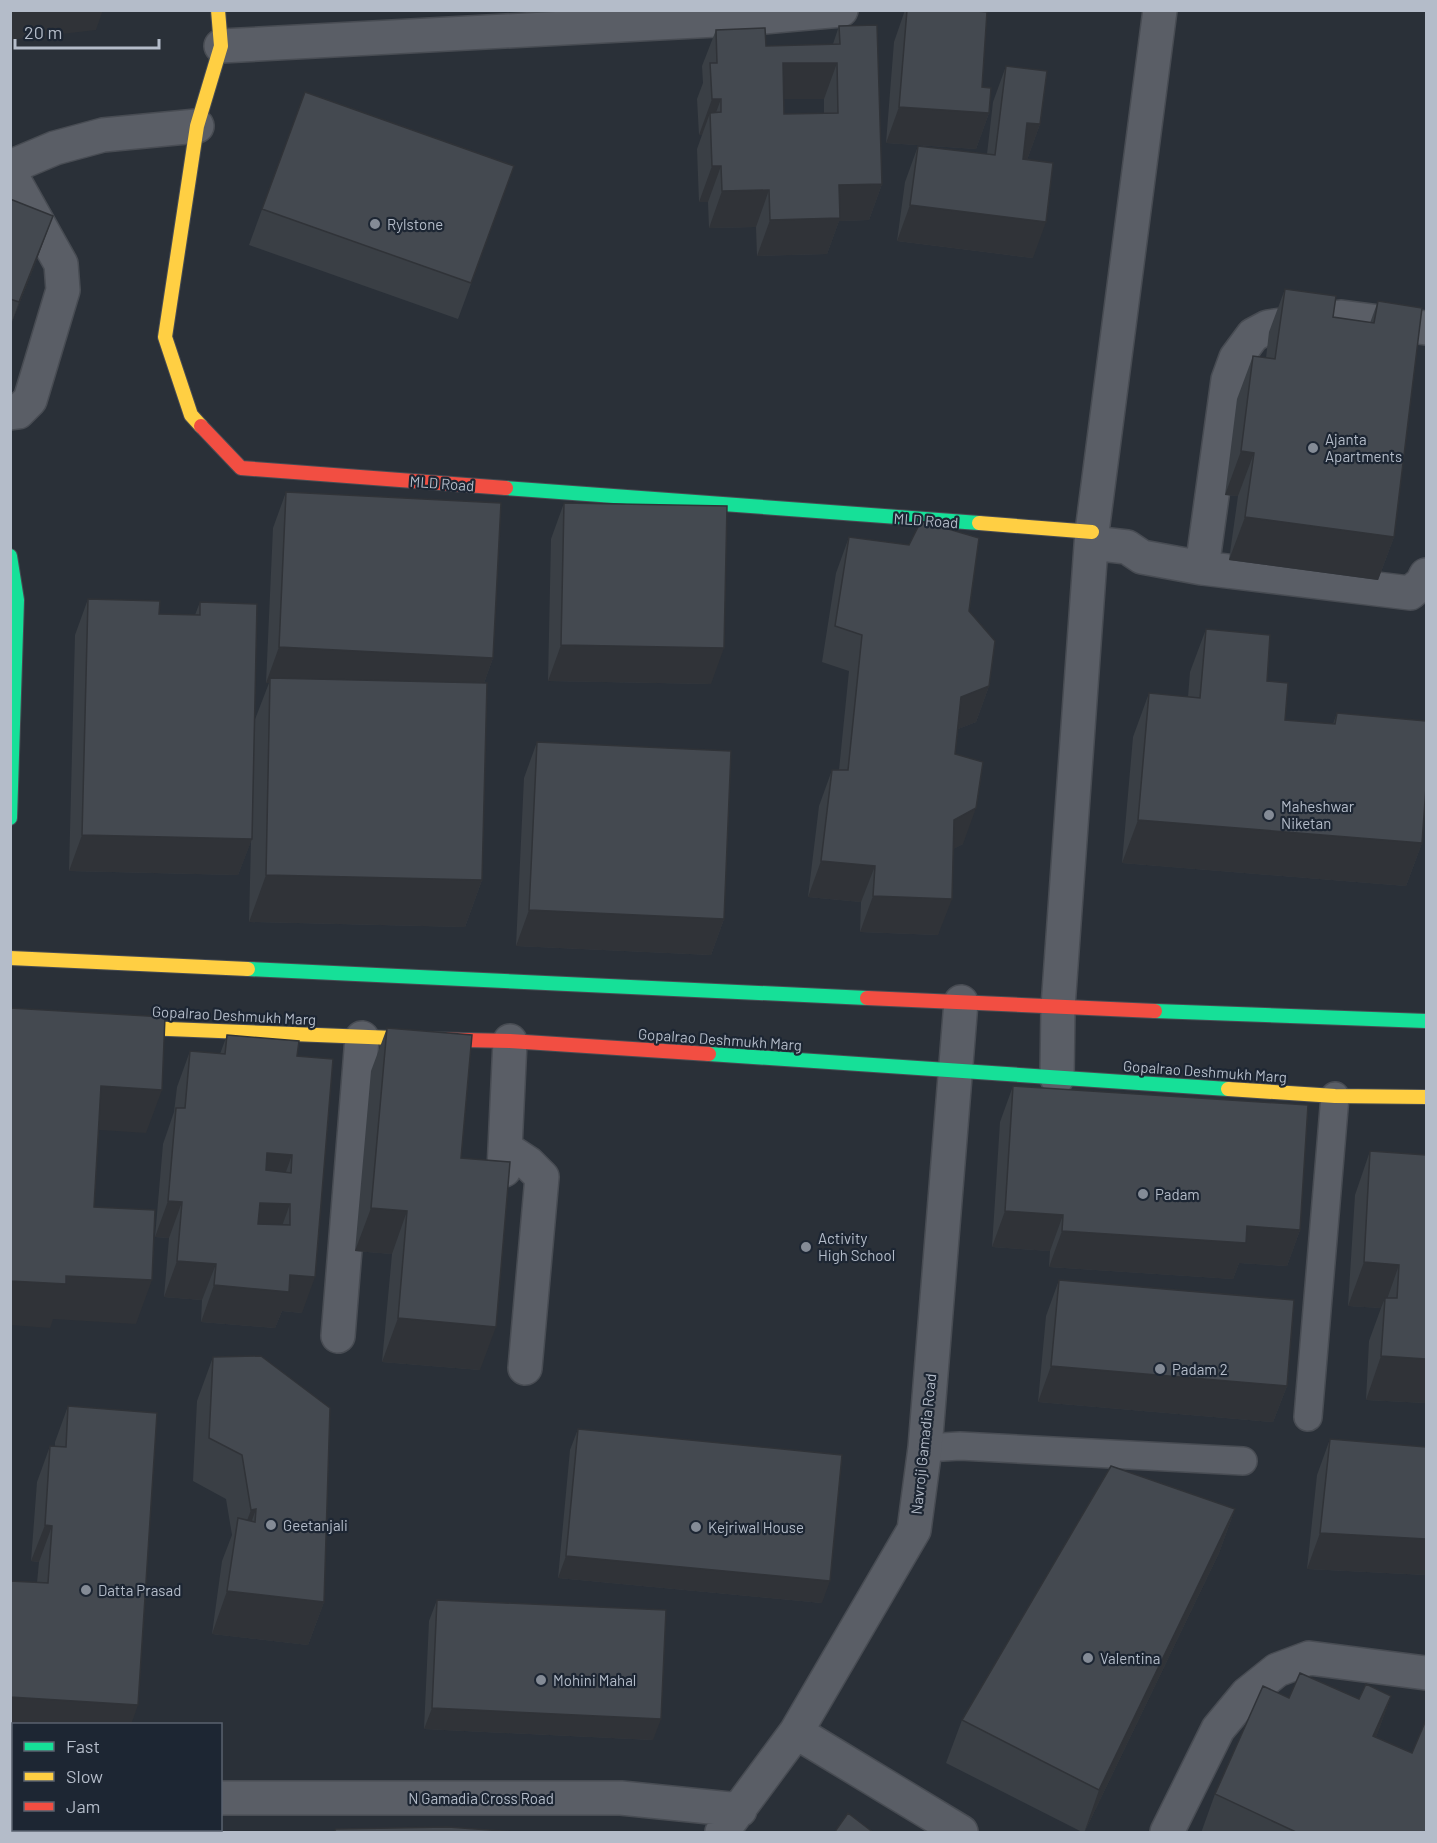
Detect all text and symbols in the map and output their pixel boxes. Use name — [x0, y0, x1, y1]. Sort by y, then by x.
scale bar — [15, 12, 159, 50]
text: 20 m — [24, 21, 62, 43]
place label: Rylstone — [387, 215, 443, 233]
marker: Rylstone — [368, 217, 382, 231]
place label: Ajanta Apartments — [1325, 430, 1402, 465]
marker: Ajanta Apartments — [1306, 441, 1320, 455]
street label: MLD Road — [409, 472, 475, 494]
street label: MLD Road — [893, 509, 959, 531]
place label: Maheshwar Niketan — [1281, 797, 1355, 832]
marker: Maheshwar Niketan — [1262, 808, 1276, 822]
street label: Gopalrao Deshmukh Marg — [152, 1002, 316, 1028]
street label: Gopalrao Deshmukh Marg — [637, 1024, 803, 1054]
street label: Gopalrao Deshmukh Marg — [1122, 1056, 1288, 1086]
place label: Padam — [1155, 1185, 1200, 1203]
marker: Padam — [1136, 1187, 1150, 1201]
place label: Activity High School — [818, 1229, 895, 1264]
marker: Activity High School — [799, 1240, 813, 1254]
place label: Padam 2 — [1172, 1360, 1228, 1378]
marker: Padam 2 — [1153, 1362, 1167, 1376]
street label: Navroji Gamadia Road — [907, 1373, 939, 1515]
place label: Geetanjali — [283, 1516, 348, 1534]
marker: Geetanjali — [264, 1518, 278, 1532]
place label: Kejriwal House — [708, 1518, 804, 1536]
marker: Kejriwal House — [689, 1520, 703, 1534]
place label: Datta Prasad — [98, 1581, 181, 1599]
marker: Datta Prasad — [79, 1583, 93, 1597]
place label: Valentina — [1100, 1649, 1160, 1667]
marker: Valentina — [1081, 1651, 1095, 1665]
place label: Mohini Mahal — [553, 1671, 636, 1689]
marker: Mohini Mahal — [534, 1673, 548, 1687]
legend — [12, 1723, 222, 1831]
text: Fast — [66, 1735, 100, 1757]
text: Slow — [66, 1765, 103, 1787]
street label: N Gamadia Cross Road — [408, 1789, 554, 1807]
text: Jam — [66, 1795, 100, 1817]

